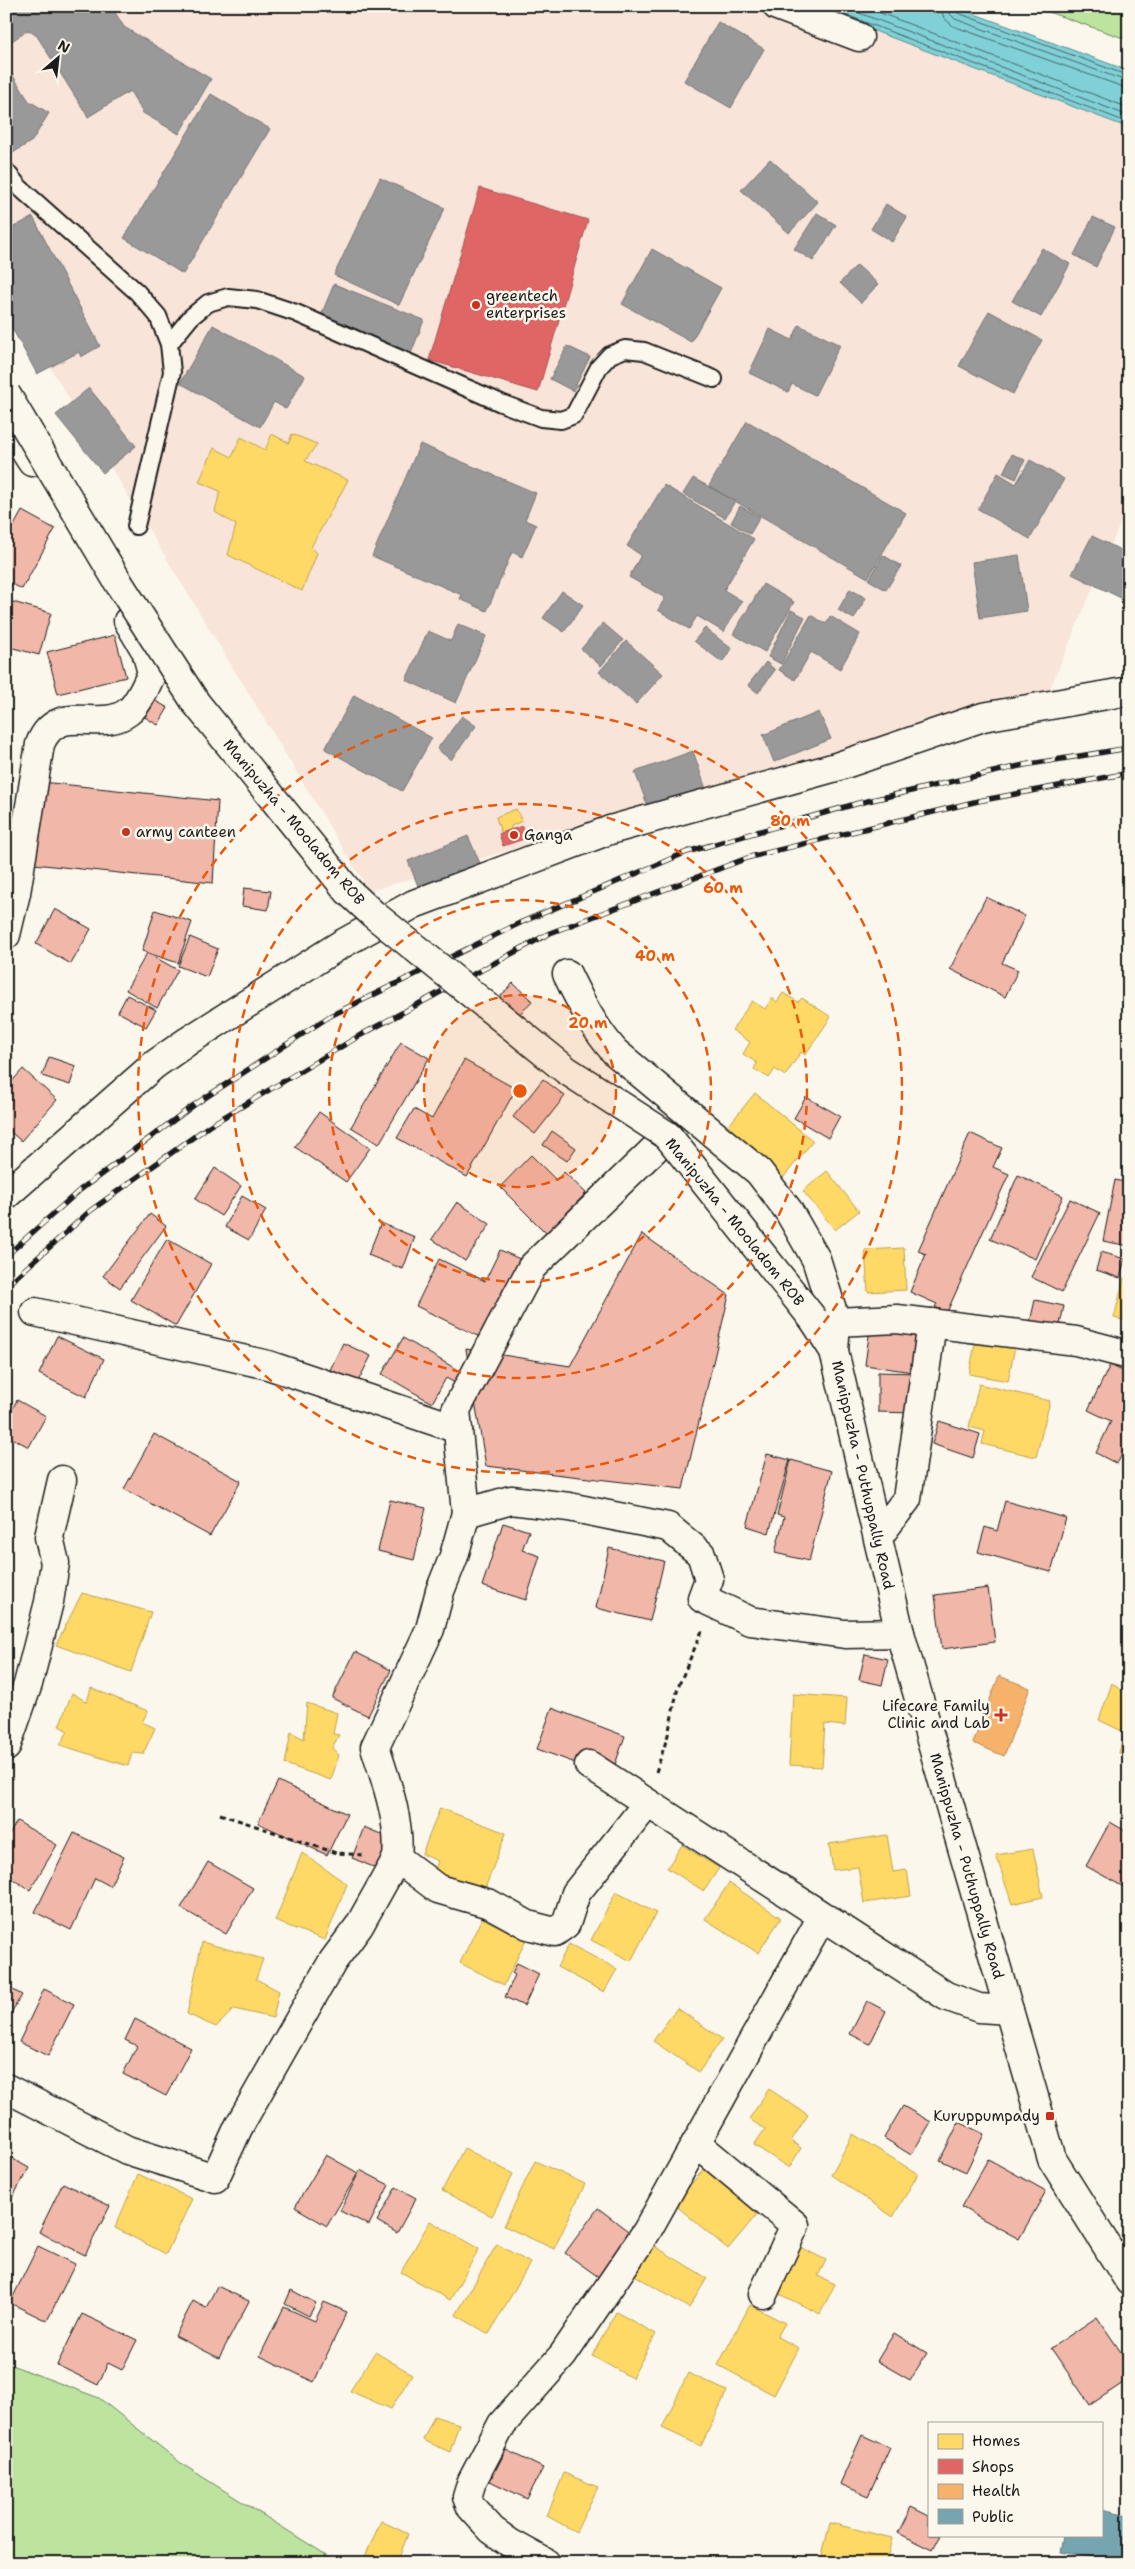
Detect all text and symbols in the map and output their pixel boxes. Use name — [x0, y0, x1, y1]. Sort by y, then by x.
north arrow — [32, 32, 82, 82]
text: N — [55, 36, 73, 57]
place label: greentech enterprises — [486, 286, 566, 323]
marker: greentech enterprises — [470, 299, 482, 311]
street label: Manipuzha - Mooladom ROB — [219, 735, 369, 909]
text: 80 m — [770, 811, 810, 831]
place label: army canteen — [136, 822, 236, 842]
place label: Ganga — [524, 825, 573, 845]
marker: army canteen — [120, 826, 132, 838]
marker: Ganga — [508, 829, 520, 841]
text: 60 m — [703, 878, 743, 898]
text: 40 m — [635, 946, 675, 966]
text: 20 m — [568, 1013, 608, 1033]
centre of rings — [511, 1082, 529, 1100]
street label: Manipuzha - Mooladom ROB — [661, 1134, 809, 1310]
street label: Manippuzha - Puthuppally Road — [827, 1359, 899, 1592]
place label: Lifecare Family Clinic and Lab — [882, 1696, 990, 1733]
marker: Lifecare Family Clinic and Lab — [994, 1708, 1008, 1722]
street label: Manippuzha - Puthuppally Road — [925, 1751, 1009, 1982]
place label: Kuruppumpady — [933, 2106, 1040, 2126]
marker: Kuruppumpady — [1044, 2110, 1056, 2122]
legend — [928, 2422, 1102, 2536]
text: Homes — [972, 2431, 1020, 2451]
text: Shops — [972, 2457, 1014, 2477]
text: Health — [972, 2481, 1020, 2501]
text: Public — [972, 2507, 1014, 2527]

